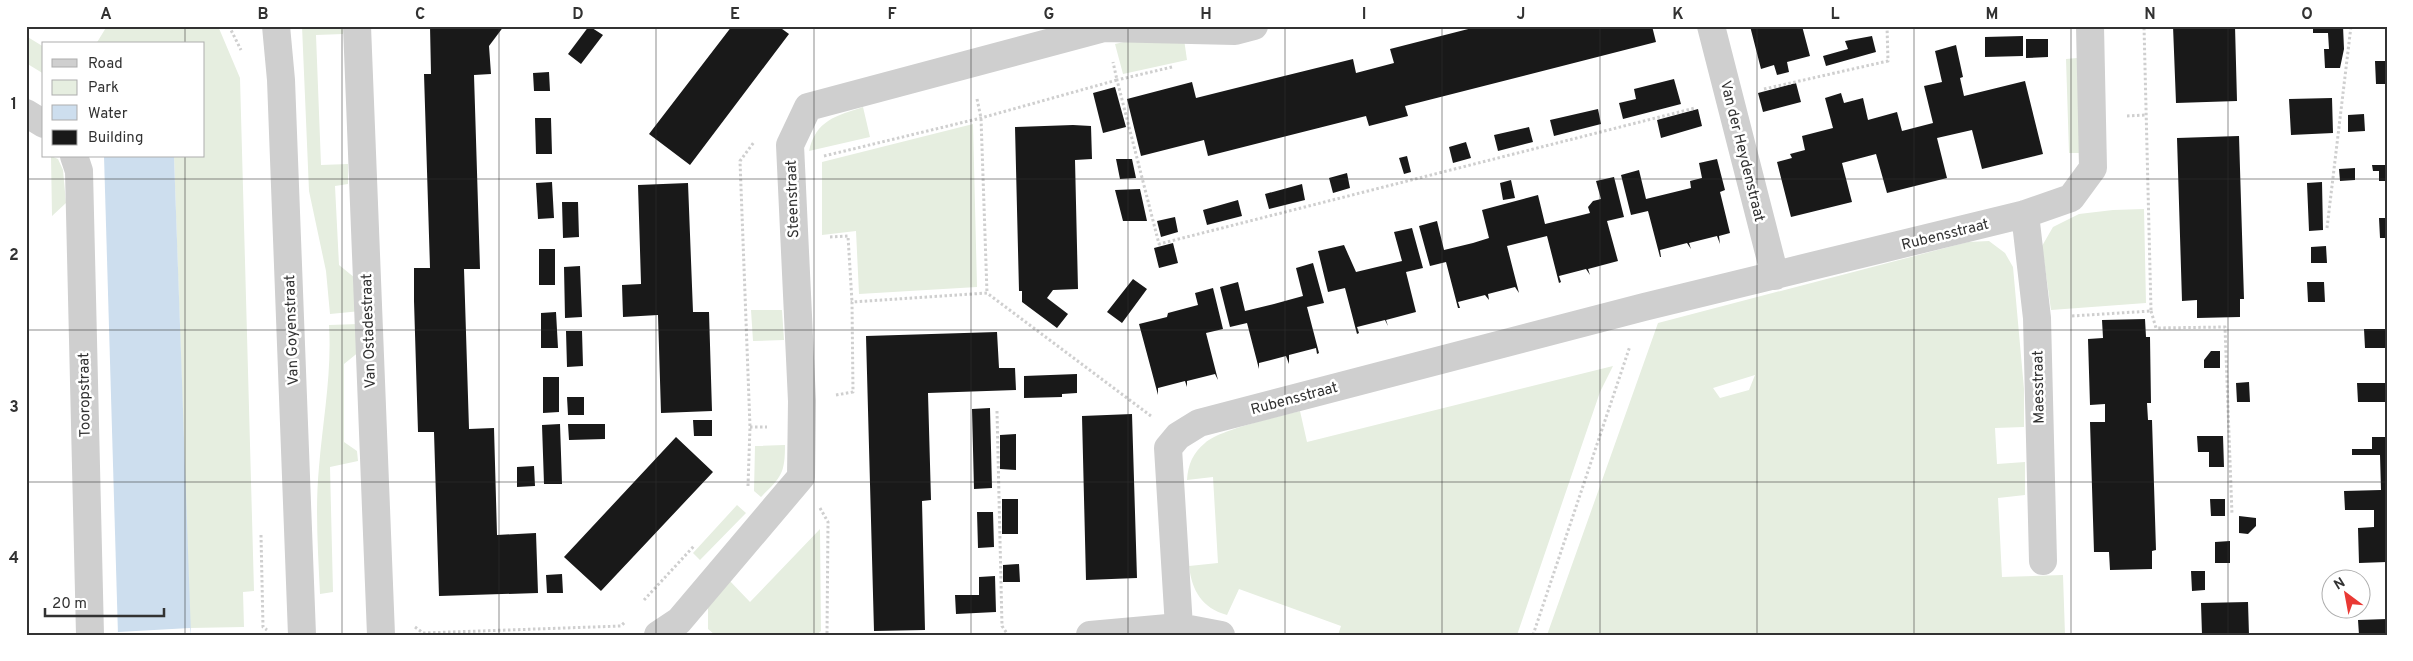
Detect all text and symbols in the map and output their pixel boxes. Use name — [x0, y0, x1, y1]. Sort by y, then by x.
text: A — [100, 5, 112, 25]
text: B — [257, 5, 269, 25]
text: C — [415, 5, 425, 25]
text: D — [572, 5, 584, 25]
text: E — [730, 5, 740, 25]
text: F — [887, 5, 897, 25]
text: G — [1044, 5, 1054, 25]
text: H — [1200, 5, 1212, 25]
text: I — [1362, 5, 1366, 25]
text: J — [1517, 5, 1525, 25]
text: K — [1672, 5, 1684, 25]
text: L — [1830, 5, 1840, 25]
text: M — [1986, 5, 1998, 25]
text: N — [2144, 5, 2156, 25]
text: O — [2301, 5, 2313, 25]
legend — [42, 42, 205, 158]
text: Road — [88, 55, 123, 74]
text: Park — [88, 79, 119, 98]
street label: Van der Heydenstraat — [1715, 79, 1768, 224]
text: 1 — [11, 95, 17, 115]
text: Water — [88, 105, 128, 124]
text: Building — [88, 129, 143, 148]
street label: Steenstraat — [783, 160, 804, 238]
street label: Rubensstraat — [1900, 215, 1991, 255]
text: 2 — [9, 246, 19, 266]
street label: Van Ostadestraat — [358, 273, 381, 389]
street label: Van Goyenstraat — [281, 274, 304, 386]
street label: Maesstraat — [2029, 350, 2050, 424]
street label: Tooropstraat — [75, 352, 96, 438]
street label: Rubensstraat — [1249, 379, 1340, 420]
text: 3 — [9, 398, 19, 418]
text: 4 — [9, 549, 19, 569]
north arrow — [2320, 568, 2370, 618]
text: N — [2331, 574, 2349, 594]
scale bar — [45, 586, 164, 618]
text: 20 m — [52, 595, 87, 614]

